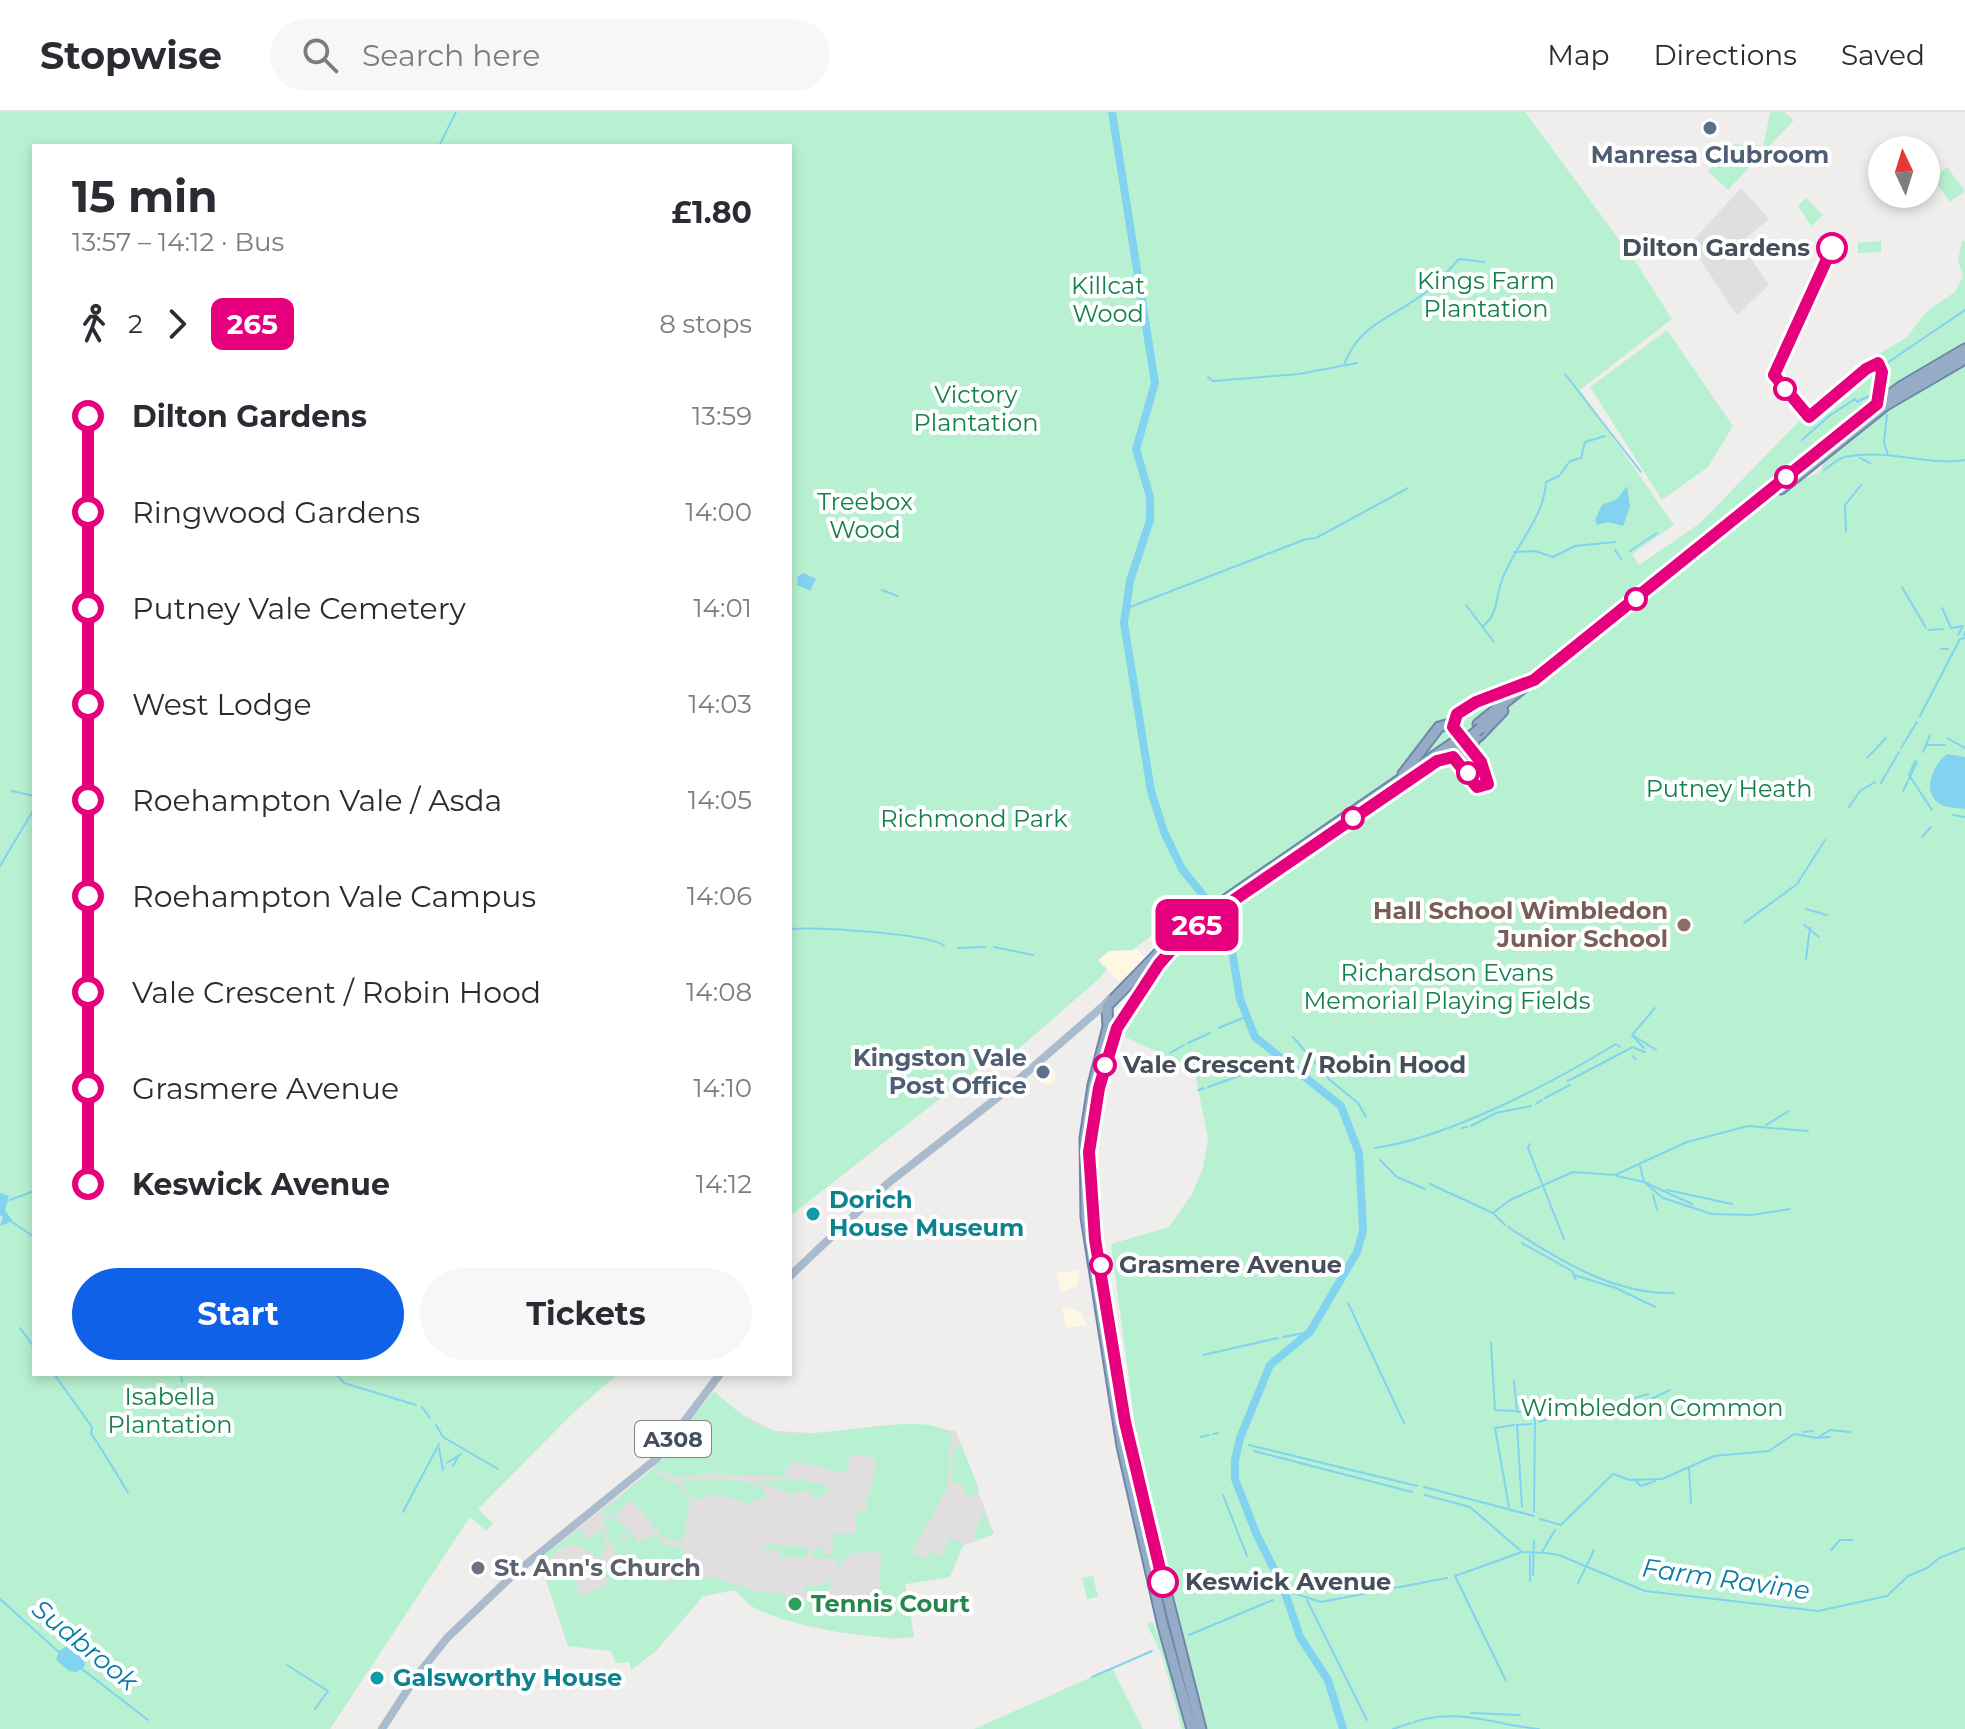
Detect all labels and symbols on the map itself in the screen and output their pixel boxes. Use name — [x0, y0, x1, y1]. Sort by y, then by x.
marker: Manresa Clubroom — [1701, 119, 1719, 137]
north arrow — [1868, 136, 1940, 208]
place label: Manresa Clubroom — [1591, 140, 1829, 169]
place label: Dilton Gardens — [1622, 233, 1810, 262]
marker: Dilton Gardens — [1817, 233, 1847, 263]
park label: Kings Farm Plantation — [1417, 266, 1555, 323]
park label: Killcat Wood — [1071, 271, 1145, 328]
unlabelled marker — [1774, 378, 1796, 400]
park label: Victory Plantation — [914, 380, 1038, 437]
unlabelled marker — [1775, 466, 1797, 488]
park label: Treebox Wood — [817, 487, 913, 544]
unlabelled marker — [1625, 588, 1647, 610]
unlabelled marker — [1457, 762, 1479, 784]
park label: Putney Heath — [1646, 774, 1812, 803]
park label: Richmond Park — [880, 804, 1068, 833]
unlabelled marker — [1342, 807, 1364, 829]
place label: Hall School Wimbledon Junior School — [1373, 896, 1668, 953]
line badge: 265 — [1151, 899, 1243, 951]
marker: Hall School Wimbledon Junior School — [1675, 916, 1693, 934]
park label: Richardson Evans Memorial Playing Fields — [1303, 958, 1591, 1015]
place label: Kingston Vale Post Office — [853, 1043, 1027, 1100]
place label: Vale Crescent / Robin Hood — [1122, 1050, 1466, 1079]
marker: Vale Crescent / Robin Hood — [1094, 1054, 1116, 1076]
marker: Kingston Vale Post Office — [1034, 1063, 1052, 1081]
place label: Dorich House Museum — [829, 1185, 1024, 1242]
marker: Dorich House Museum — [804, 1205, 822, 1223]
place label: Grasmere Avenue — [1119, 1250, 1342, 1279]
marker: Grasmere Avenue — [1090, 1254, 1112, 1276]
park label: Isabella Plantation — [108, 1382, 232, 1439]
park label: Wimbledon Common — [1521, 1393, 1783, 1422]
road number: A308 — [635, 1421, 711, 1457]
water label: Farm Ravine — [1640, 1551, 1812, 1607]
place label: St. Ann's Church — [494, 1553, 701, 1582]
marker: St. Ann's Church — [469, 1559, 487, 1577]
marker: Keswick Avenue — [1148, 1567, 1178, 1597]
place label: Keswick Avenue — [1185, 1567, 1391, 1596]
place label: Tennis Court — [811, 1589, 970, 1618]
water label: Sudbrook — [26, 1593, 146, 1698]
marker: Tennis Court — [786, 1595, 804, 1613]
place label: Galsworthy House — [393, 1663, 622, 1692]
marker: Galsworthy House — [368, 1669, 386, 1687]

